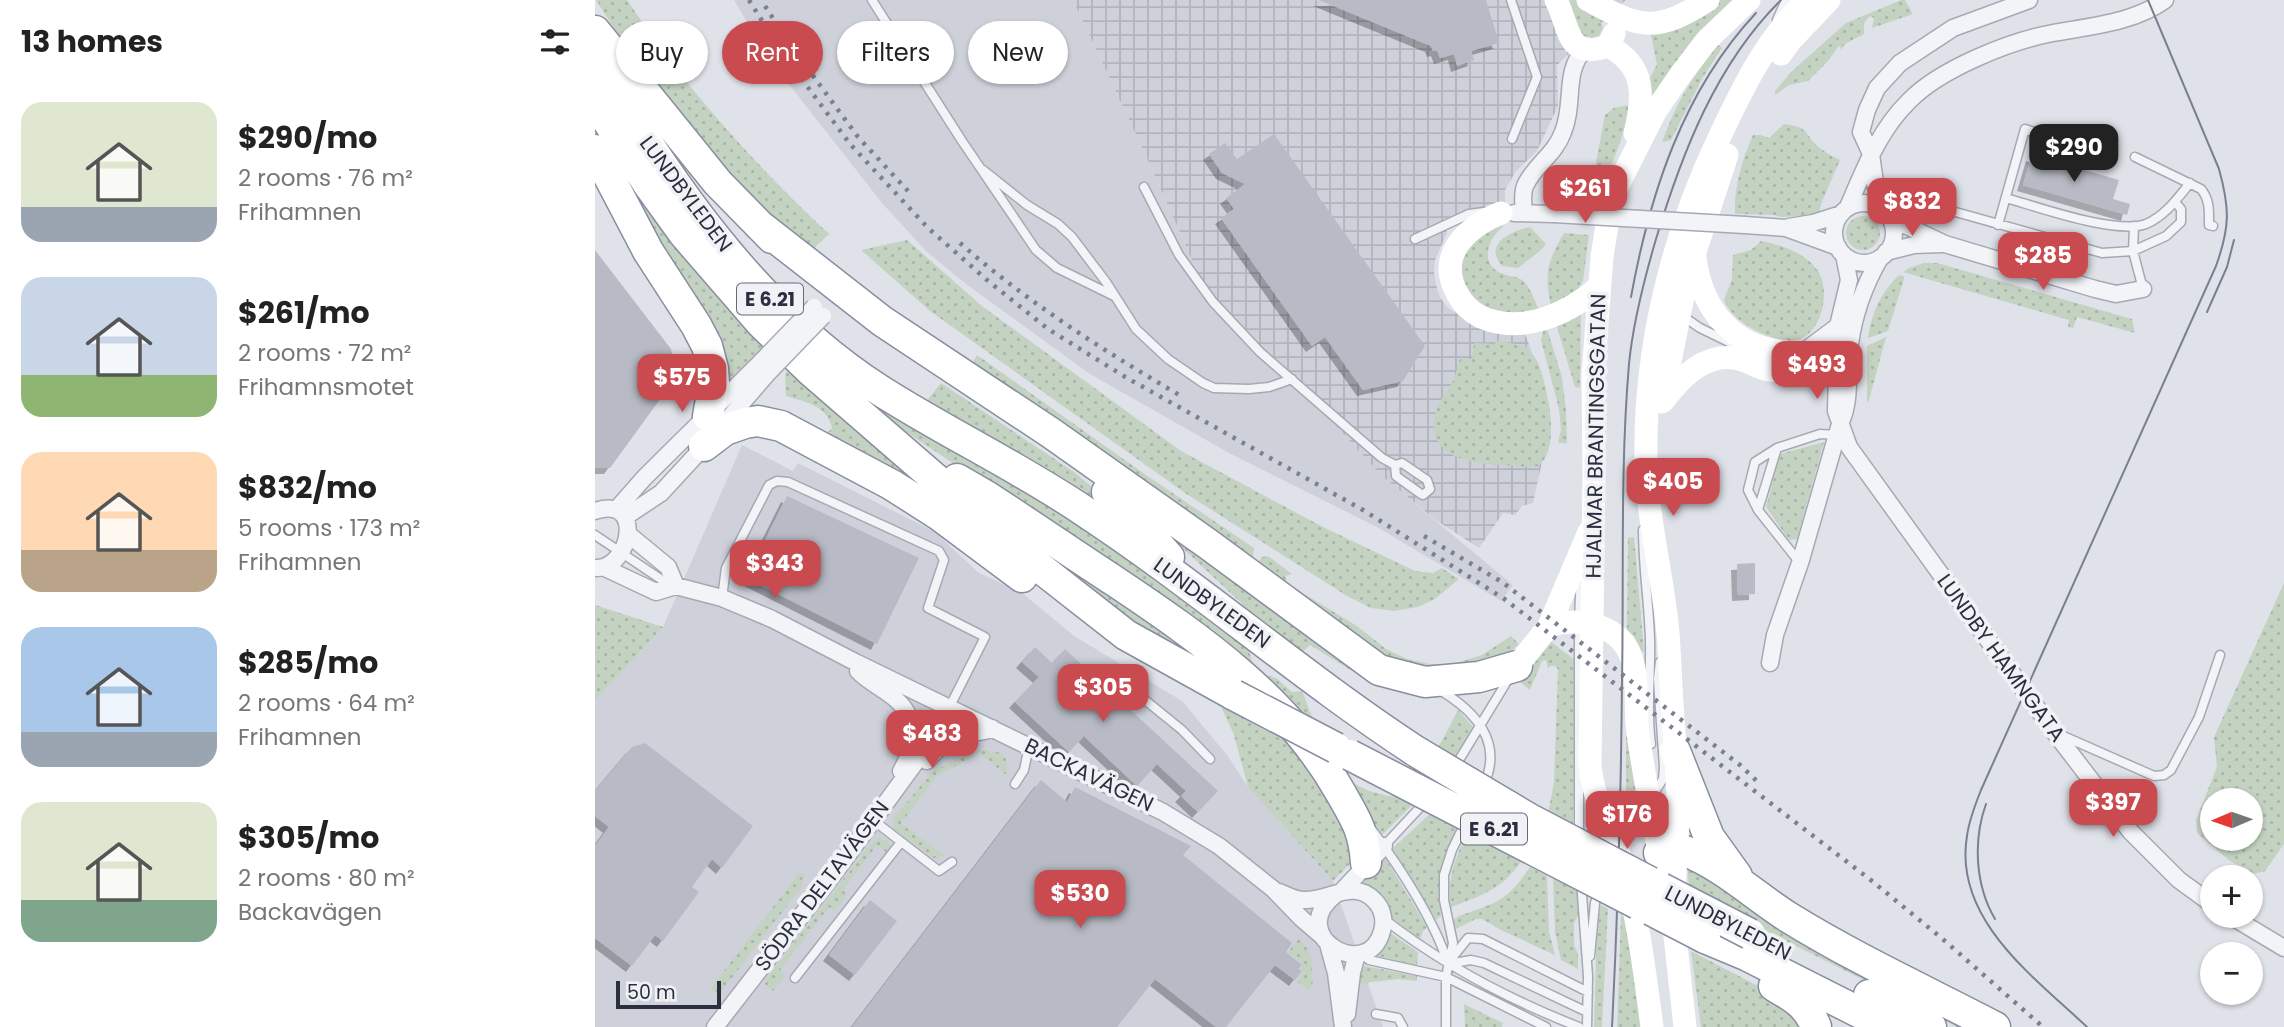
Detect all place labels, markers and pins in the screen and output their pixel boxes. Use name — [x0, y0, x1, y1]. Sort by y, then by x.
pin: $290 — [2033, 124, 2115, 184]
pin: $261 — [1544, 166, 1626, 225]
pin: $832 — [1871, 178, 1953, 238]
pin: $285 — [2002, 232, 2084, 292]
pin: $493 — [1776, 342, 1858, 401]
pin: $575 — [641, 354, 723, 414]
pin: $405 — [1632, 458, 1714, 518]
pin: $343 — [734, 540, 816, 600]
pin: $305 — [1062, 664, 1144, 724]
pin: $483 — [891, 710, 973, 770]
pin: $397 — [2072, 780, 2154, 839]
pin: $176 — [1586, 792, 1668, 851]
pin: $530 — [1039, 870, 1121, 930]

